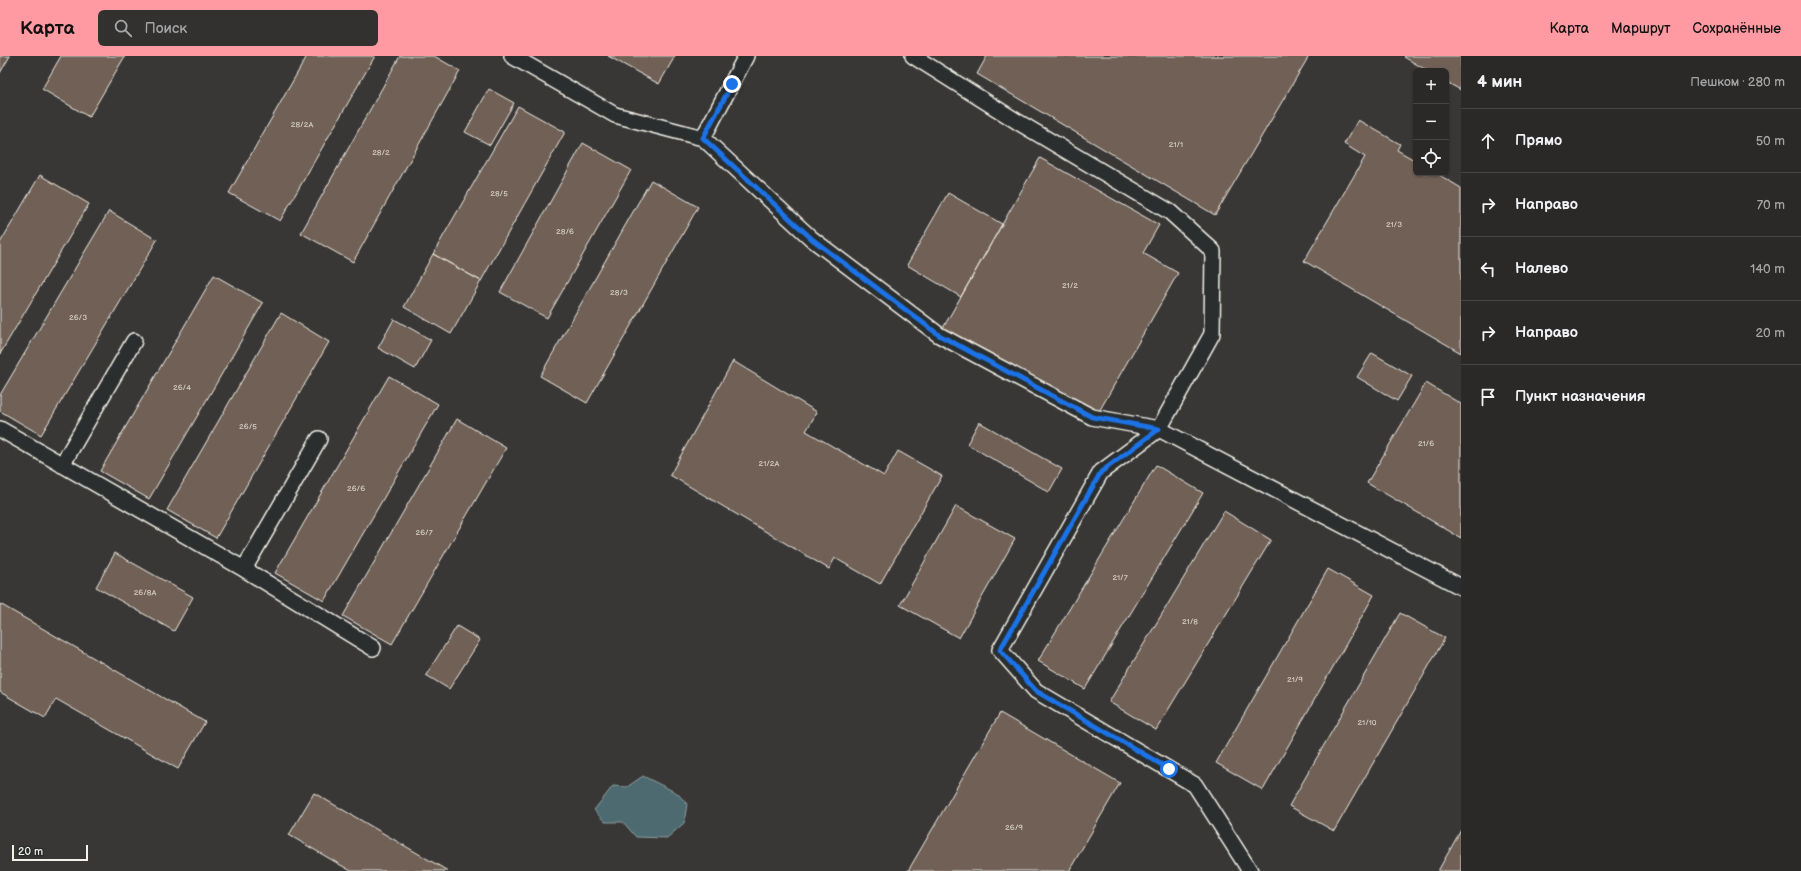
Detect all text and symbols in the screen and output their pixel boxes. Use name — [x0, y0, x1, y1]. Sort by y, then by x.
search box — [98, 10, 378, 46]
text: Карта — [20, 17, 74, 40]
icon: search — [112, 17, 134, 39]
text: Поиск — [144, 19, 187, 38]
text: Карта — [1550, 20, 1589, 37]
text: Маршрут — [1611, 20, 1671, 37]
text: Сохранённые — [1693, 20, 1781, 37]
map controls — [1413, 68, 1449, 176]
button: + — [1413, 68, 1449, 104]
text: 4 мин — [1477, 72, 1522, 92]
text: Пешком · 280 m — [1690, 74, 1785, 90]
route end — [723, 75, 741, 93]
button: − — [1413, 104, 1449, 140]
house number: 28/2А — [291, 120, 313, 129]
icon: ahead — [1477, 130, 1499, 152]
text: Прямо — [1515, 131, 1562, 150]
text: 50 m — [1756, 133, 1785, 149]
house number: 21/1 — [1169, 140, 1183, 149]
button: locate — [1413, 140, 1449, 176]
house number: 28/2 — [372, 148, 390, 157]
house number: 28/5 — [490, 189, 508, 198]
icon: right — [1477, 194, 1499, 216]
text: Направо — [1515, 195, 1578, 214]
text: 70 m — [1757, 197, 1785, 213]
house number: 21/3 — [1386, 220, 1402, 229]
house number: 28/6 — [556, 227, 574, 236]
icon: left — [1477, 258, 1499, 280]
text: Налево — [1515, 259, 1568, 278]
text: 140 m — [1750, 261, 1785, 277]
house number: 21/2 — [1062, 281, 1078, 290]
house number: 28/3 — [610, 288, 628, 297]
house number: 26/3 — [69, 313, 87, 322]
icon: right — [1477, 322, 1499, 344]
text: Направо — [1515, 323, 1578, 342]
text: 20 m — [1755, 325, 1785, 341]
house number: 26/4 — [173, 383, 191, 392]
icon: arrive — [1477, 386, 1499, 408]
text: Пункт назначения — [1515, 387, 1646, 406]
house number: 26/5 — [239, 422, 257, 431]
house number: 21/6 — [1418, 439, 1434, 448]
house number: 21/2А — [759, 459, 780, 468]
house number: 26/6 — [347, 484, 365, 493]
house number: 26/7 — [415, 528, 433, 537]
house number: 21/7 — [1112, 573, 1128, 582]
house number: 26/8А — [134, 588, 157, 597]
house number: 21/8 — [1182, 617, 1198, 626]
house number: 21/9 — [1287, 675, 1303, 684]
house number: 21/10 — [1357, 718, 1377, 727]
route start — [1160, 760, 1178, 778]
house number: 26/9 — [1005, 823, 1023, 832]
scale bar — [12, 843, 88, 862]
text: 20 m — [18, 845, 43, 858]

